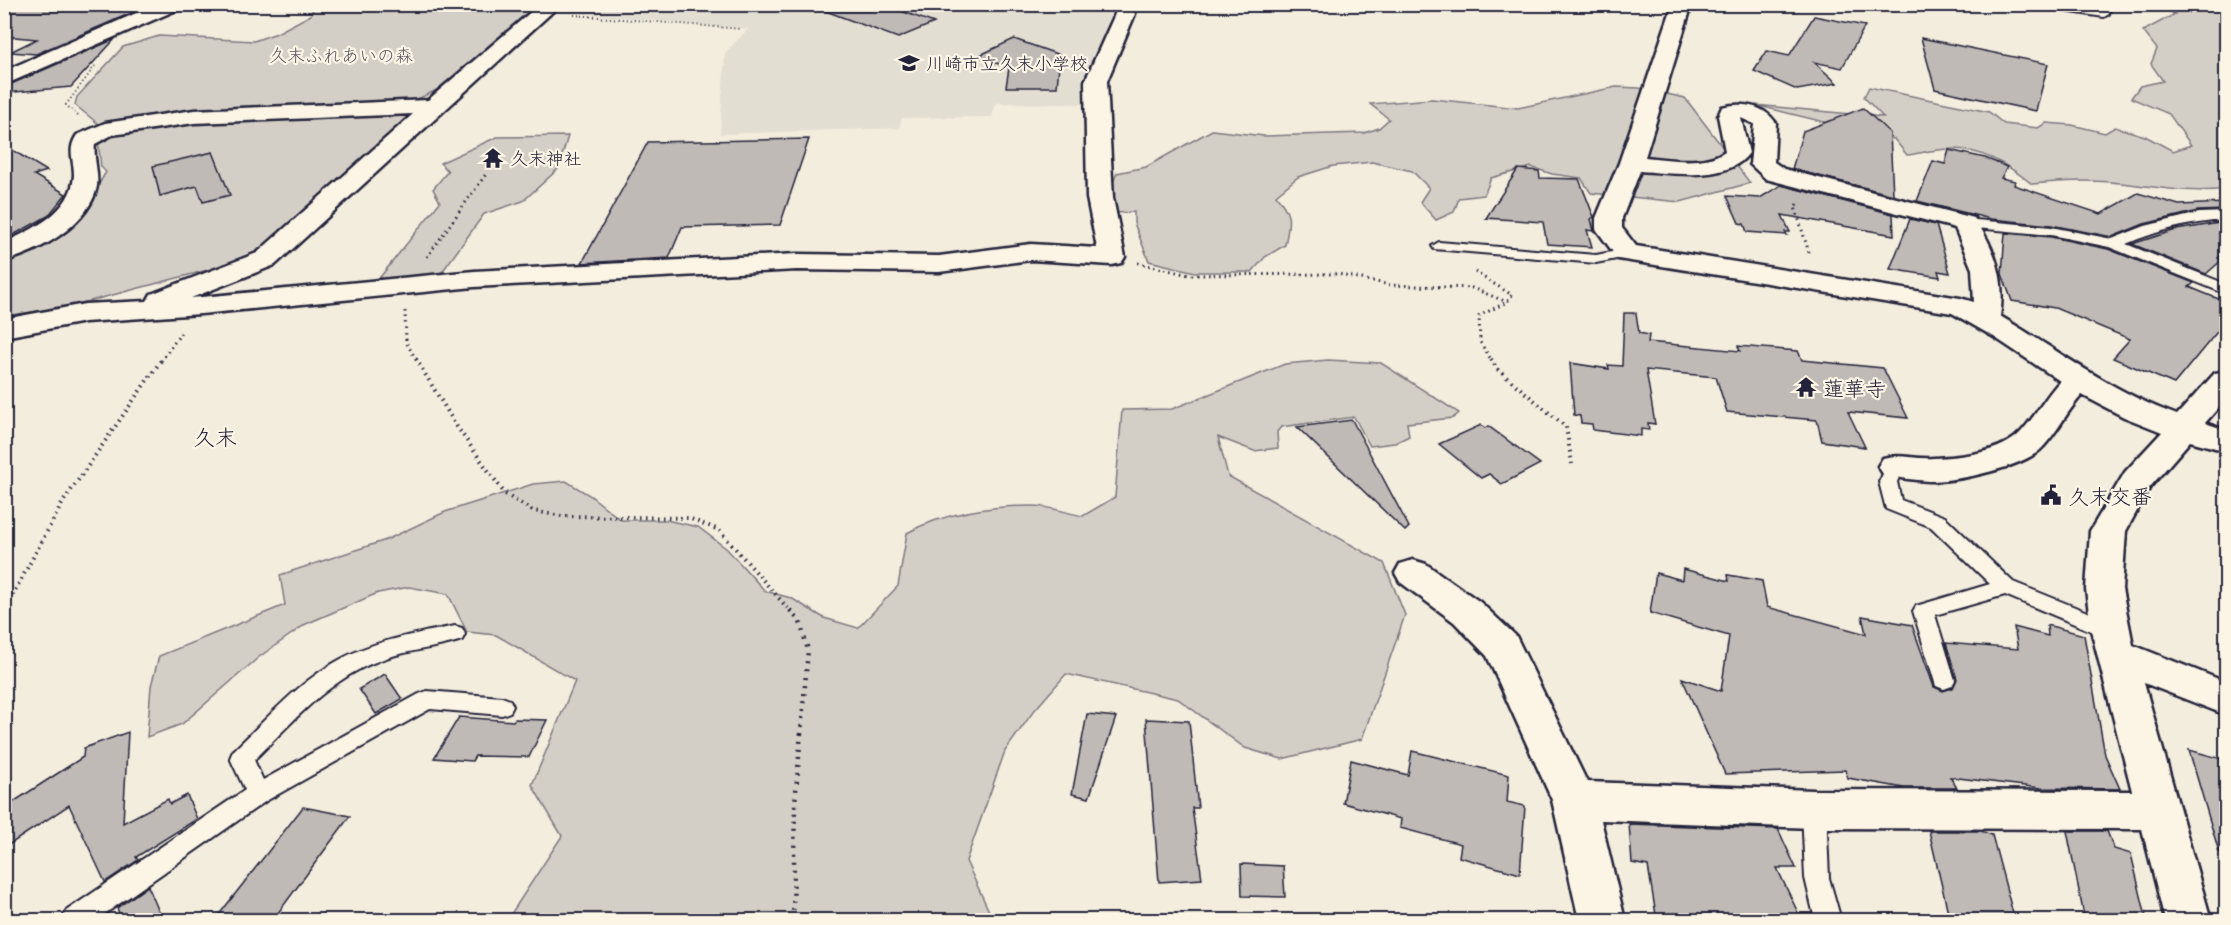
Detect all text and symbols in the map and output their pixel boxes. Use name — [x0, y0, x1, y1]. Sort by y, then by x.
park label: 久末ふれあいの森 — [269, 43, 413, 67]
school or university icon: 川崎市立久末小学校 — [897, 51, 921, 75]
place label: 川崎市立久末小学校 — [926, 51, 1088, 75]
temple icon: 久末神社 — [481, 146, 505, 170]
place label: 久末神社 — [510, 146, 582, 170]
place label: 蓮華寺 — [1823, 374, 1886, 401]
temple icon: 蓮華寺 — [1794, 375, 1818, 399]
district label: 久末 — [193, 422, 237, 451]
place label: 久末交番 — [2068, 482, 2152, 509]
public building icon: 久末交番 — [2039, 483, 2063, 507]

